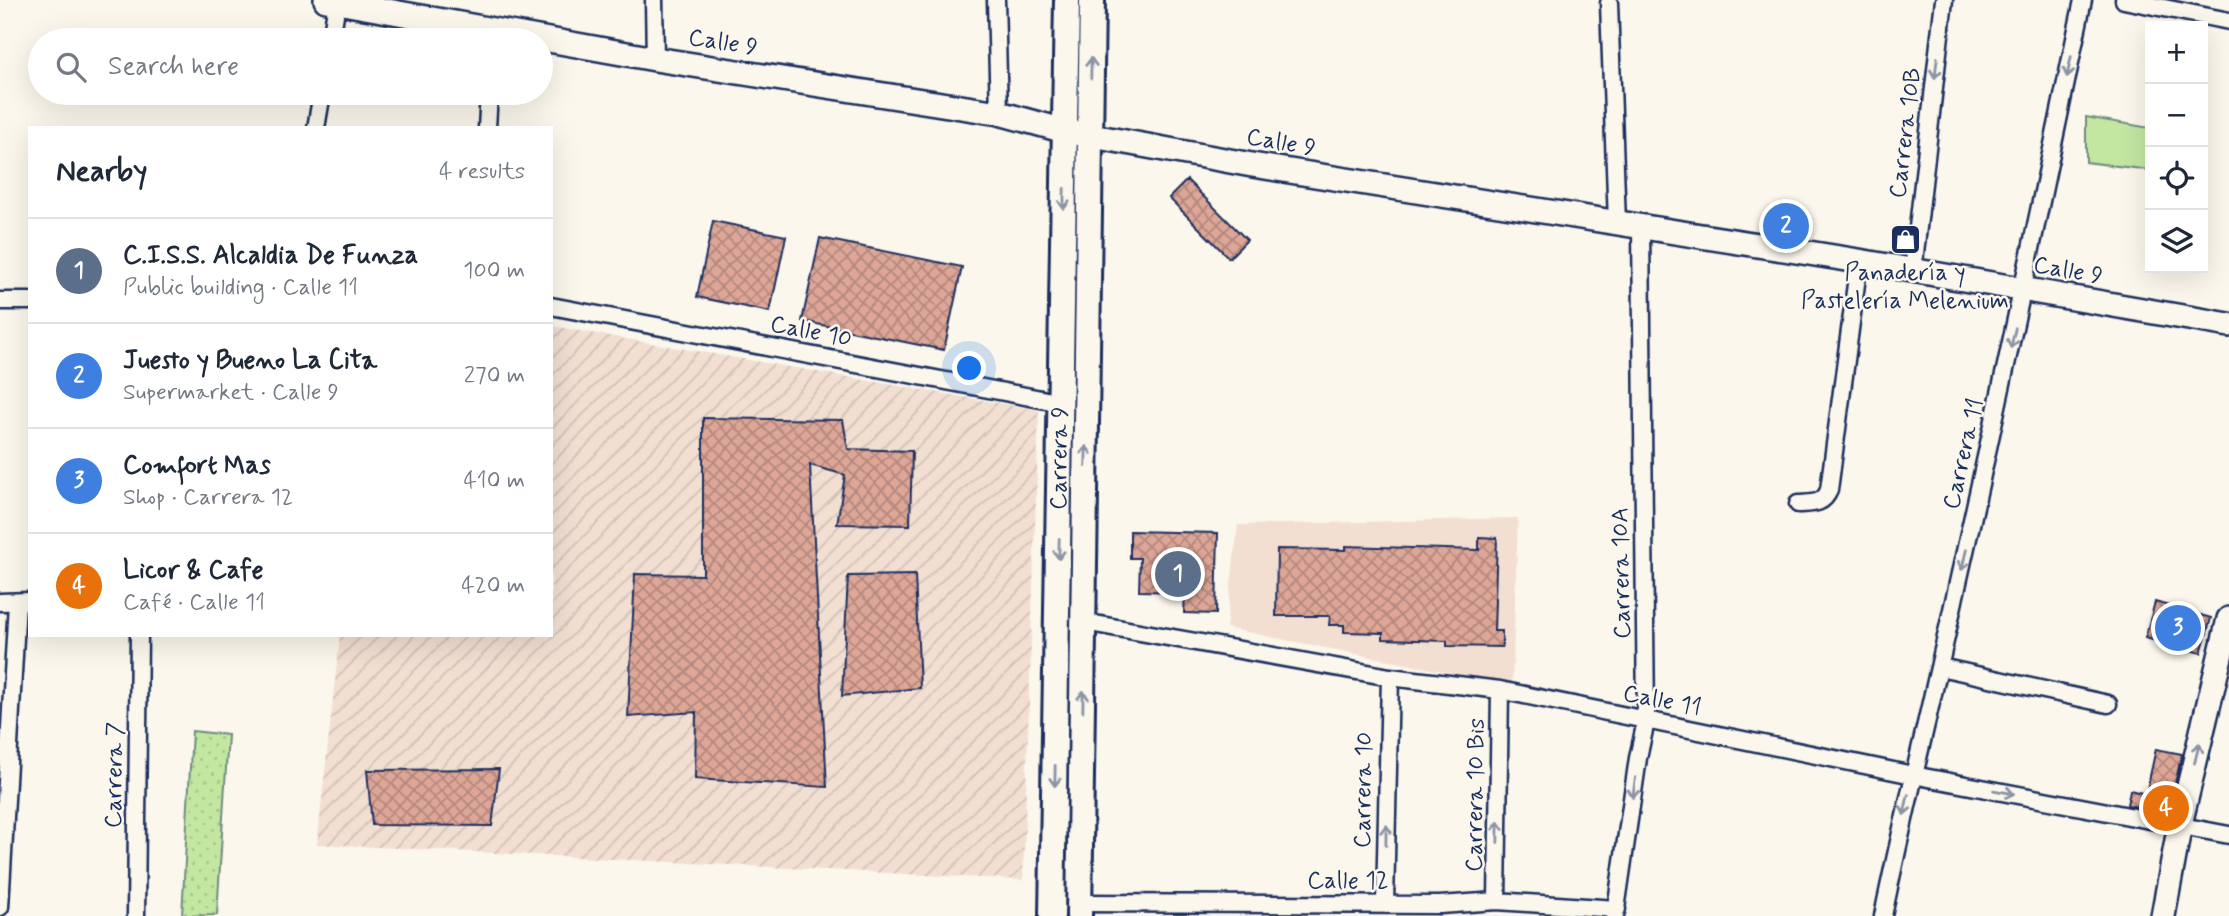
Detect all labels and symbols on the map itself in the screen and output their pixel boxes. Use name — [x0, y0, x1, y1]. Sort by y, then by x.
street label: Calle 9 — [686, 22, 760, 64]
one-way arrow — [2062, 55, 2076, 78]
one-way arrow — [1084, 56, 1098, 79]
one-way arrow — [1930, 56, 1943, 79]
street label: Carrera 10B — [1883, 66, 1929, 200]
street label: Calle 9 — [1244, 122, 1318, 164]
one-way arrow — [1057, 187, 1071, 210]
pin: 2 — [1763, 200, 1809, 252]
shop icon: Panadería y Pastelería Melenium — [1888, 222, 1922, 256]
street label: Calle 9 — [2031, 250, 2105, 292]
place label: Panadería y Pastelería Melenium — [1801, 258, 2009, 317]
street label: Calle 10 — [768, 309, 854, 355]
one-way arrow — [2006, 326, 2019, 349]
your location — [952, 351, 986, 385]
street label: Carrera 11 — [1936, 396, 1992, 512]
street label: Carrera 9 — [1043, 406, 1076, 510]
one-way arrow — [1079, 445, 1093, 468]
street label: Carrera 10A — [1605, 507, 1639, 639]
one-way arrow — [1052, 537, 1066, 560]
pin: 1 — [1155, 548, 1201, 600]
one-way arrow — [1956, 548, 1970, 571]
pin: 3 — [2155, 602, 2201, 654]
street label: Calle 11 — [1620, 678, 1704, 724]
one-way arrow — [1076, 690, 1090, 713]
street label: Carrera 10 Bis — [1459, 718, 1493, 872]
street label: Carrera 7 — [99, 722, 131, 828]
street label: Carrera 10 — [1347, 732, 1381, 848]
one-way arrow — [2191, 742, 2204, 765]
one-way arrow — [1048, 765, 1062, 788]
one-way arrow — [1627, 776, 1640, 799]
pin: 4 — [2143, 782, 2189, 834]
one-way arrow — [1992, 786, 2015, 799]
one-way arrow — [1899, 793, 1913, 816]
one-way arrow — [1491, 821, 1505, 844]
one-way arrow — [1379, 824, 1393, 847]
street label: Calle 12 — [1307, 866, 1389, 897]

